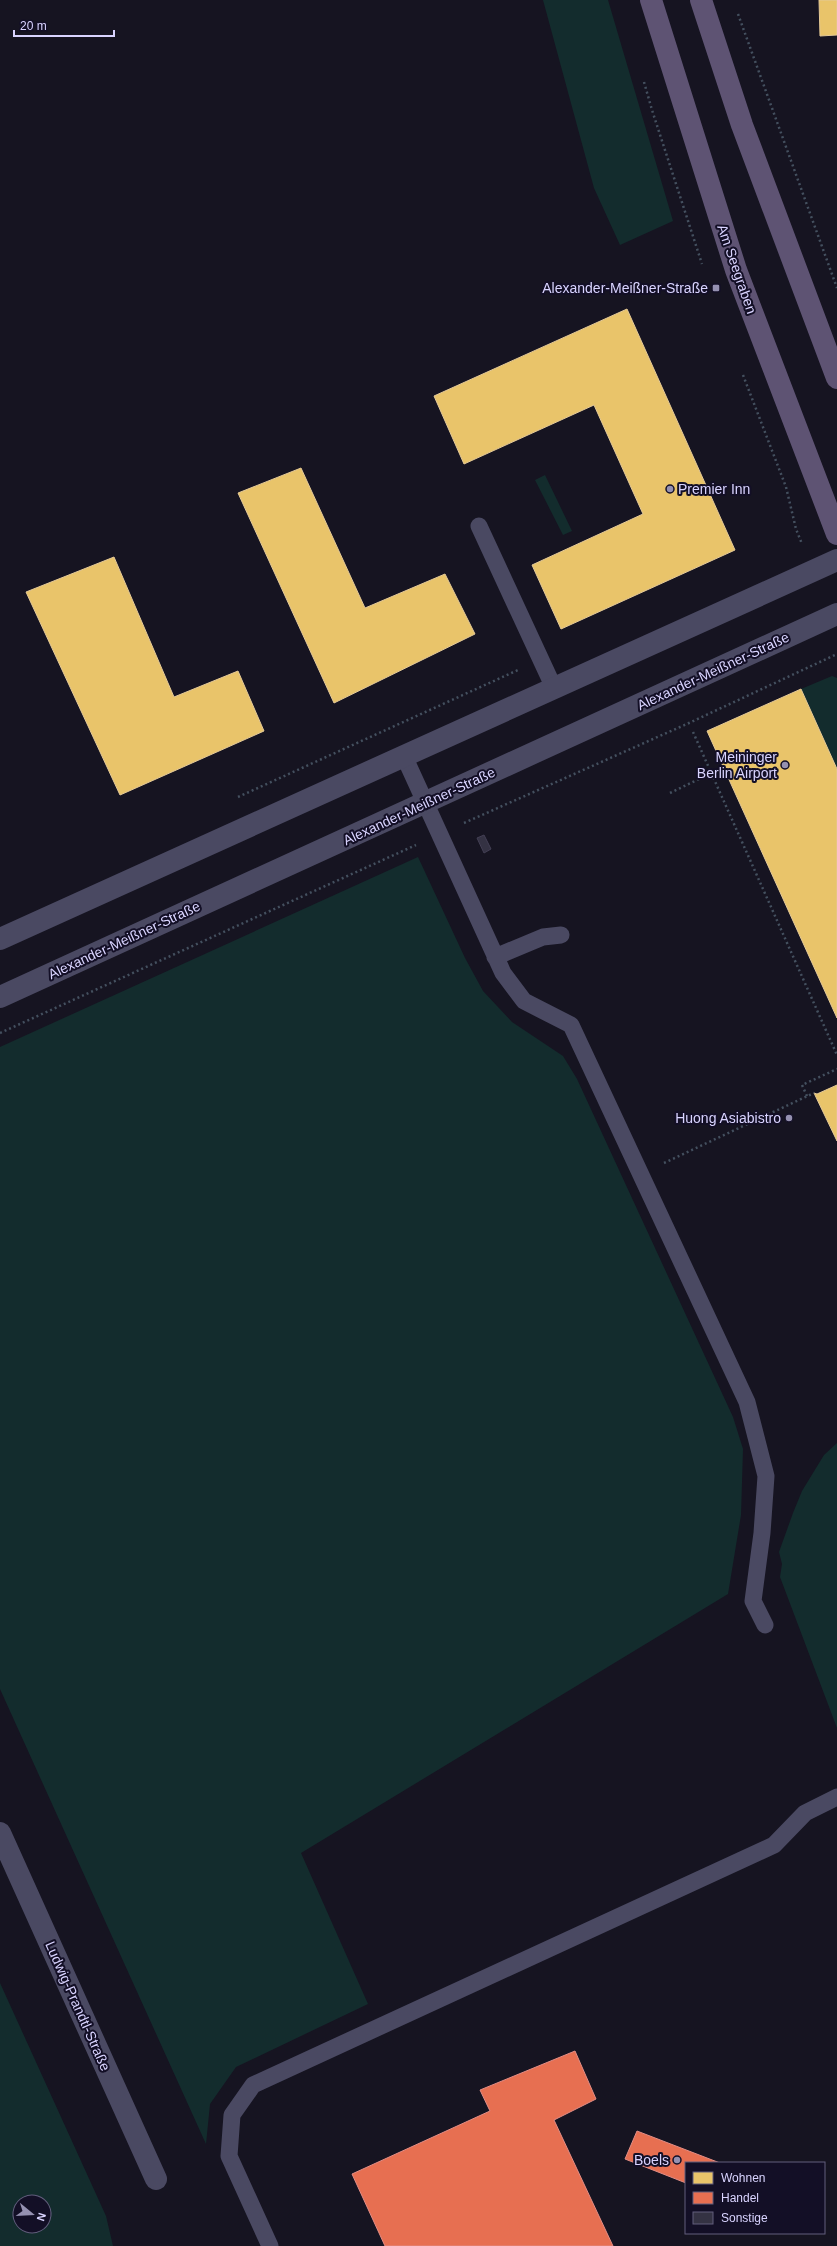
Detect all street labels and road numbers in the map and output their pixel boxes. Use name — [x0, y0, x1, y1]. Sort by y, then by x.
street label: Am Seegraben — [714, 222, 760, 316]
street label: Alexander-Meißner-Straße — [635, 629, 792, 713]
street label: Alexander-Meißner-Straße — [341, 764, 498, 848]
street label: Alexander-Meißner-Straße — [46, 898, 203, 982]
street label: Ludwig-Prandtl-Straße — [42, 1939, 114, 2073]

